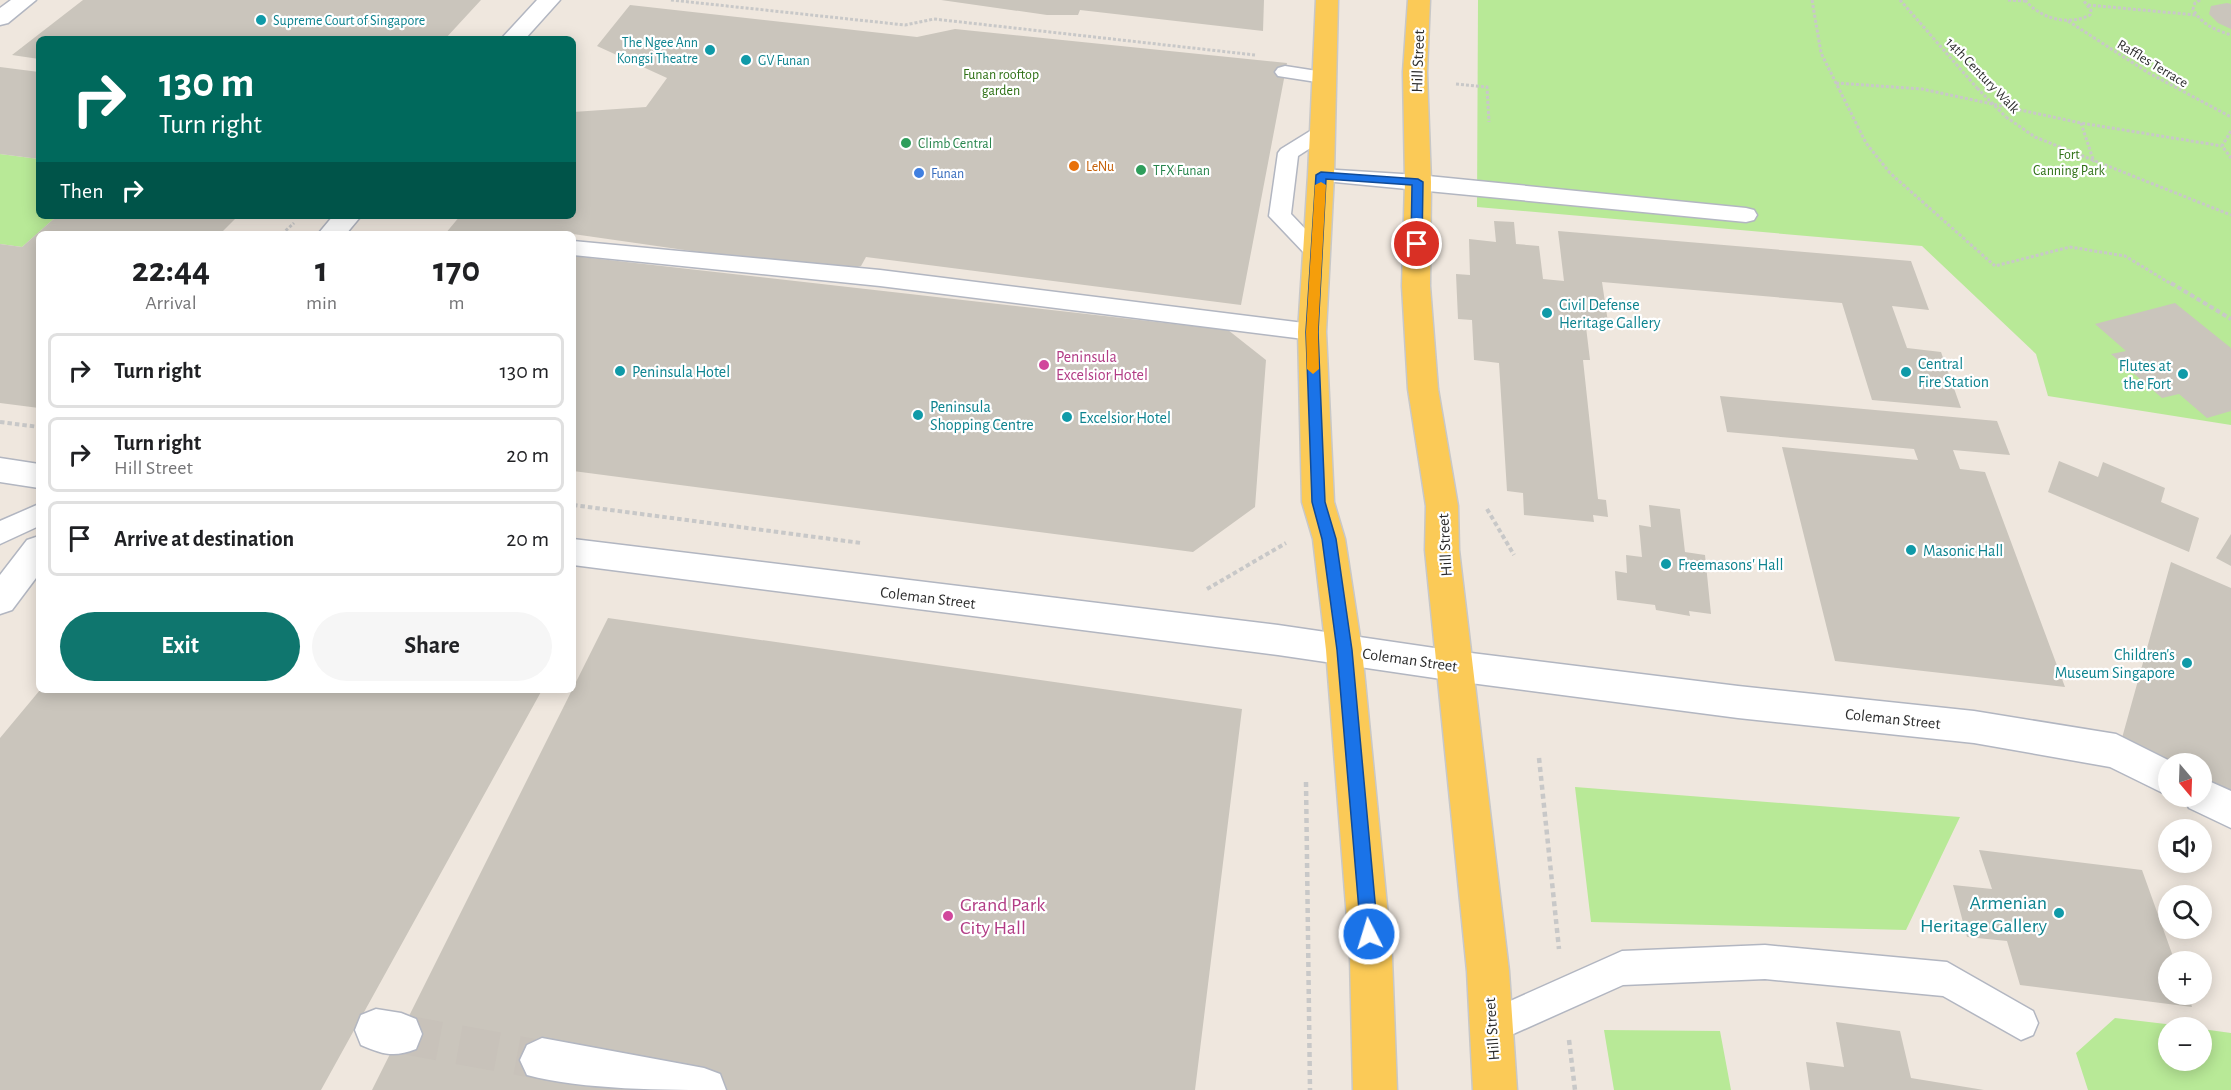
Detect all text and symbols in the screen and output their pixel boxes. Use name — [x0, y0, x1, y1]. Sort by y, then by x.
marker: Supreme Court of Singapore — [254, 13, 268, 27]
place label: Supreme Court of Singapore — [273, 14, 425, 28]
street label: Hill Street — [1409, 29, 1427, 93]
street label: 14th Century Walk — [1943, 35, 2022, 117]
place label: The Ngee Ann Kongsi Theatre — [617, 36, 698, 66]
street label: Raffles Terrace — [2115, 37, 2190, 90]
marker: The Ngee Ann Kongsi Theatre — [703, 43, 717, 57]
marker: GV Funan — [739, 53, 753, 67]
place label: GV Funan — [758, 54, 810, 68]
icon: right — [60, 60, 138, 138]
text: 130 m — [159, 62, 254, 104]
park label: Funan rooftop garden — [963, 68, 1039, 98]
text: Turn right — [159, 111, 262, 138]
marker: Climb Central — [899, 136, 913, 150]
place label: Climb Central — [918, 137, 992, 151]
park label: Fort Canning Park — [2033, 148, 2106, 178]
marker: LeNu — [1067, 159, 1081, 173]
place label: LeNu — [1086, 160, 1114, 174]
marker: TFX Funan — [1134, 163, 1148, 177]
place label: TFX Funan — [1153, 164, 1210, 178]
marker: Funan — [912, 166, 926, 180]
place label: Funan — [931, 167, 964, 181]
icon: right — [116, 174, 149, 207]
text: Then — [60, 180, 104, 202]
pin — [1391, 218, 1442, 269]
icon: arrive — [1400, 227, 1433, 260]
text: 22:44 — [132, 252, 210, 288]
text: 1 — [315, 252, 328, 288]
text: 170 — [433, 252, 480, 288]
text: Arrival — [145, 293, 197, 313]
text: min — [306, 293, 337, 313]
text: m — [449, 293, 465, 313]
place label: Civil Defense Heritage Gallery — [1559, 297, 1661, 332]
marker: Civil Defense Heritage Gallery — [1540, 306, 1554, 320]
place label: Peninsula Excelsior Hotel — [1056, 349, 1148, 383]
icon: right — [63, 354, 96, 387]
place label: Central Fire Station — [1918, 356, 1989, 390]
marker: Peninsula Excelsior Hotel — [1037, 358, 1051, 372]
place label: Flutes at the Fort — [2119, 358, 2171, 392]
text: Turn right — [114, 360, 201, 382]
text: 130 m — [500, 360, 549, 382]
marker: Peninsula Hotel — [613, 364, 627, 378]
place label: Peninsula Hotel — [632, 364, 730, 380]
marker: Central Fire Station — [1899, 365, 1913, 379]
marker: Flutes at the Fort — [2176, 367, 2190, 381]
place label: Peninsula Shopping Centre — [930, 399, 1034, 433]
marker: Peninsula Shopping Centre — [911, 408, 925, 422]
marker: Excelsior Hotel — [1060, 410, 1074, 424]
place label: Excelsior Hotel — [1079, 410, 1171, 426]
text: Turn right — [114, 432, 201, 454]
icon: right — [63, 438, 96, 471]
text: 20 m — [506, 444, 549, 466]
text: Hill Street — [114, 458, 193, 478]
street label: Hill Street — [1435, 513, 1455, 577]
icon: arrive — [63, 522, 96, 555]
text: Arrive at destination — [114, 528, 294, 550]
text: 20 m — [506, 528, 549, 550]
marker: Masonic Hall — [1904, 543, 1918, 557]
place label: Masonic Hall — [1923, 543, 2003, 559]
marker: Freemasons' Hall — [1659, 557, 1673, 571]
place label: Freemasons' Hall — [1678, 557, 1783, 573]
street label: Coleman Street — [879, 584, 976, 612]
button: Exit — [60, 612, 300, 681]
button: Share — [312, 612, 552, 681]
street label: Coleman Street — [1361, 645, 1458, 675]
place label: Children's Museum Singapore — [2055, 647, 2175, 681]
marker: Children's Museum Singapore — [2180, 656, 2194, 670]
street label: Coleman Street — [1844, 706, 1941, 732]
north arrow — [2158, 753, 2212, 807]
map controls — [2158, 753, 2212, 1071]
button: sound — [2158, 819, 2212, 873]
button: search — [2158, 885, 2212, 939]
place label: Armenian Heritage Gallery — [1920, 893, 2047, 936]
place label: Grand Park City Hall — [960, 895, 1045, 938]
position arrow — [1337, 902, 1401, 966]
marker: Armenian Heritage Gallery — [2052, 906, 2066, 920]
marker: Grand Park City Hall — [941, 909, 955, 923]
button: + — [2158, 951, 2212, 1005]
street label: Hill Street — [1482, 997, 1502, 1061]
button: − — [2158, 1017, 2212, 1071]

